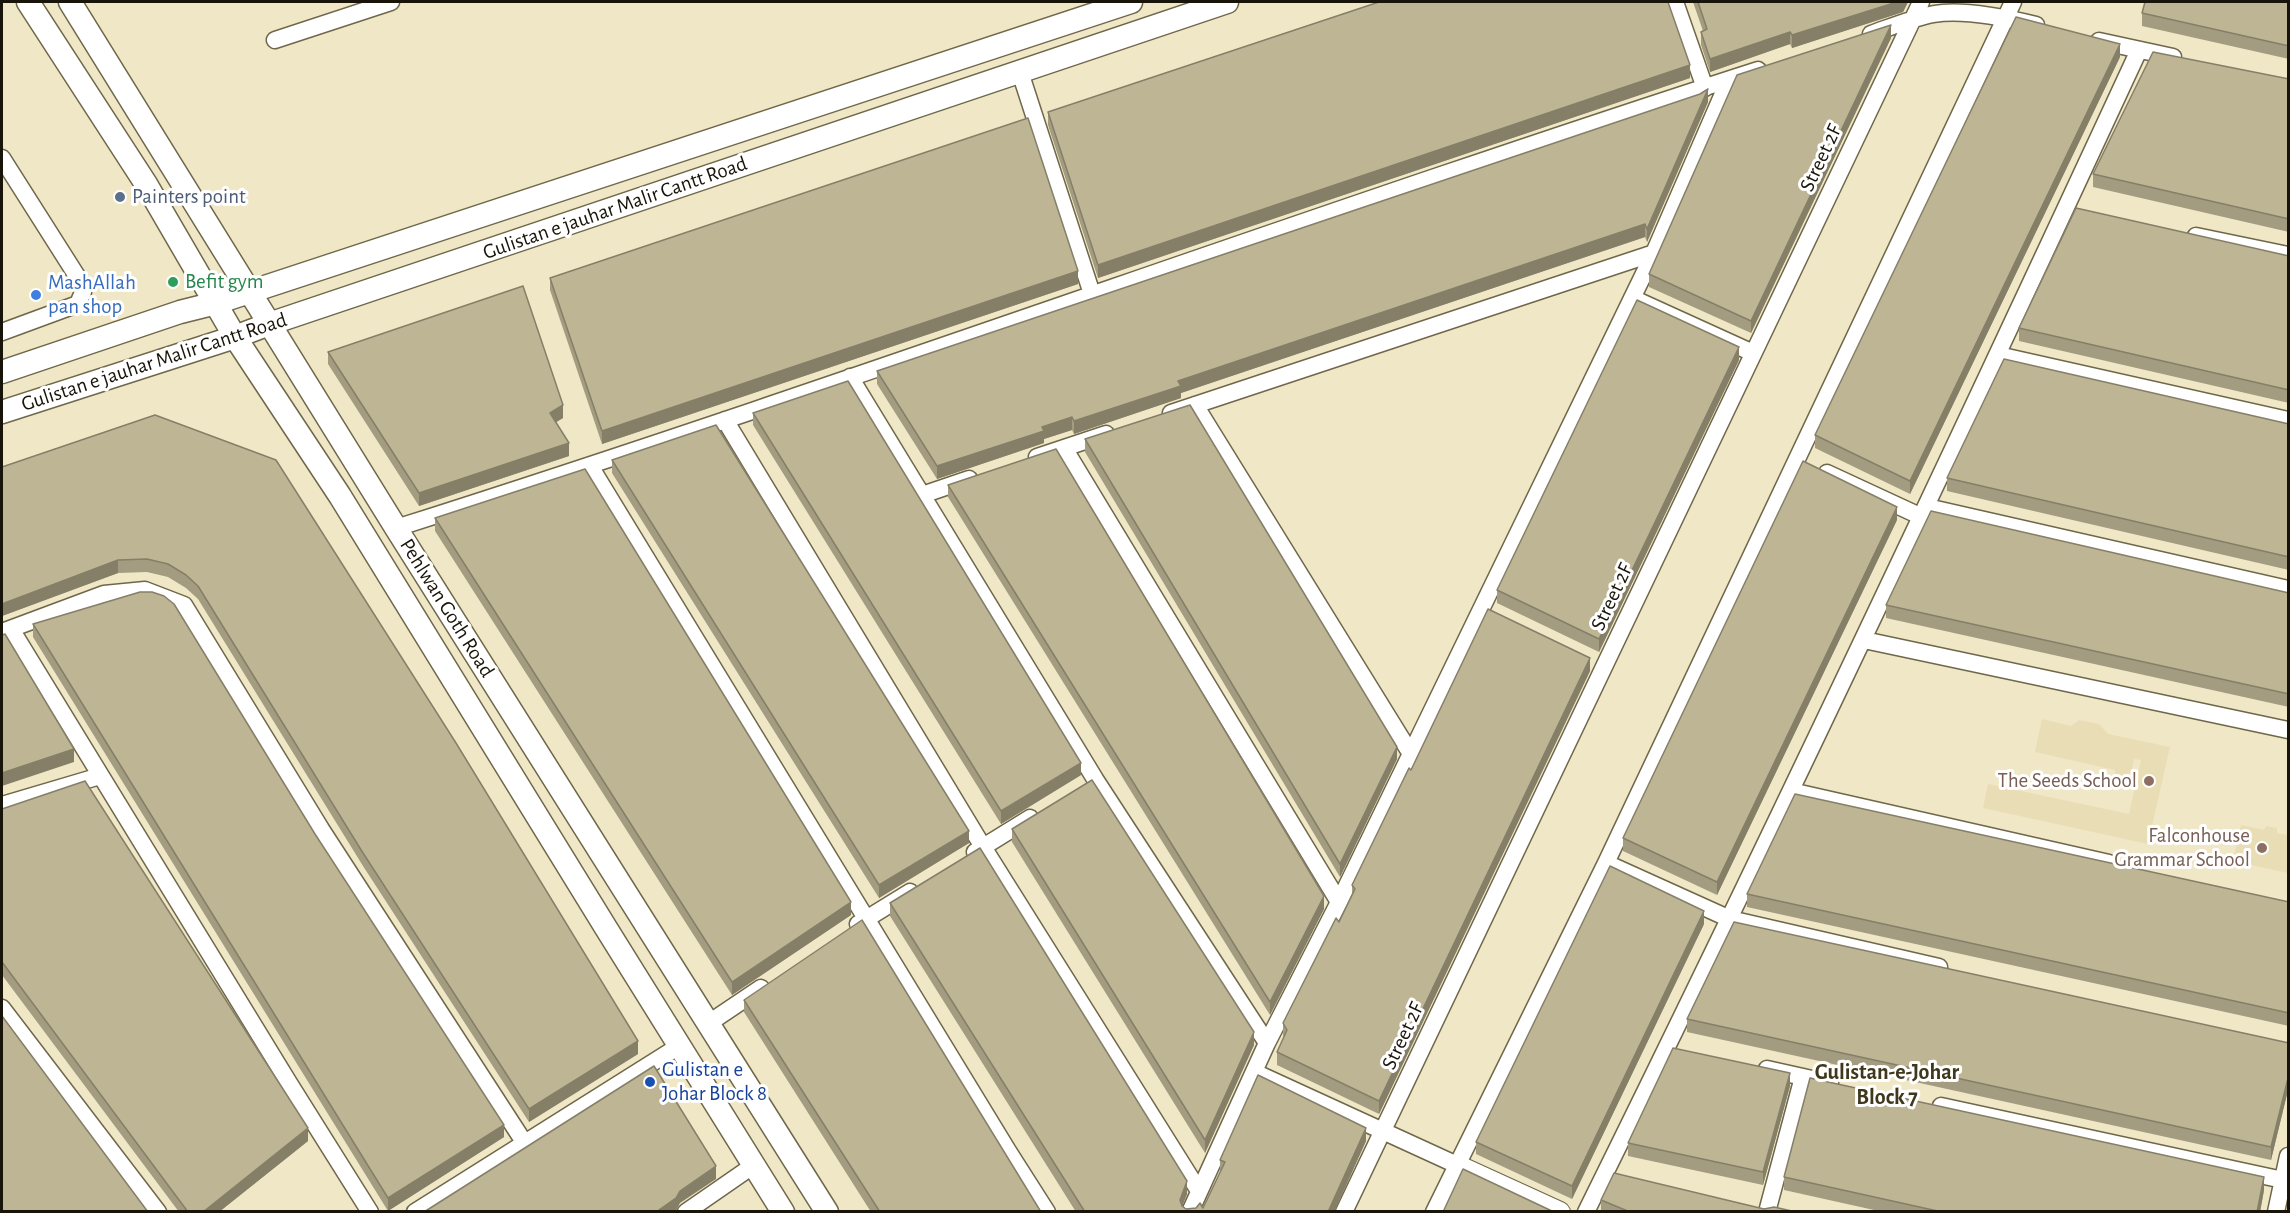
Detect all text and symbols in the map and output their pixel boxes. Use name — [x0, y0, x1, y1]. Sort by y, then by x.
street label: Street 2F — [1794, 120, 1848, 196]
street label: Gulistan e jauhar Malir Cantt Road — [480, 151, 750, 265]
place label: Painters point — [132, 184, 246, 210]
marker: Painters point — [113, 190, 127, 204]
place label: Befit gym — [185, 269, 264, 295]
place label: MashAllah pan shop — [48, 270, 136, 320]
marker: Befit gym — [166, 275, 180, 289]
marker: MashAllah pan shop — [29, 288, 43, 302]
street label: Gulistan e jauhar Malir Cantt Road — [18, 307, 290, 417]
street label: Pehlwan Goth Road — [394, 534, 500, 682]
street label: Street 2F — [1585, 559, 1639, 635]
place label: The Seeds School — [1998, 768, 2137, 794]
marker: The Seeds School — [2142, 774, 2156, 788]
place label: Falconhouse Grammar School — [2114, 823, 2250, 873]
marker: Falconhouse Grammar School — [2255, 841, 2269, 855]
street label: Street 2F — [1376, 998, 1430, 1074]
place label: Gulistan e Johar Block 8 — [662, 1057, 767, 1107]
district label: Gulistan-e-Johar Block 7 — [1815, 1059, 1959, 1110]
marker: Gulistan e Johar Block 8 — [643, 1075, 657, 1089]

